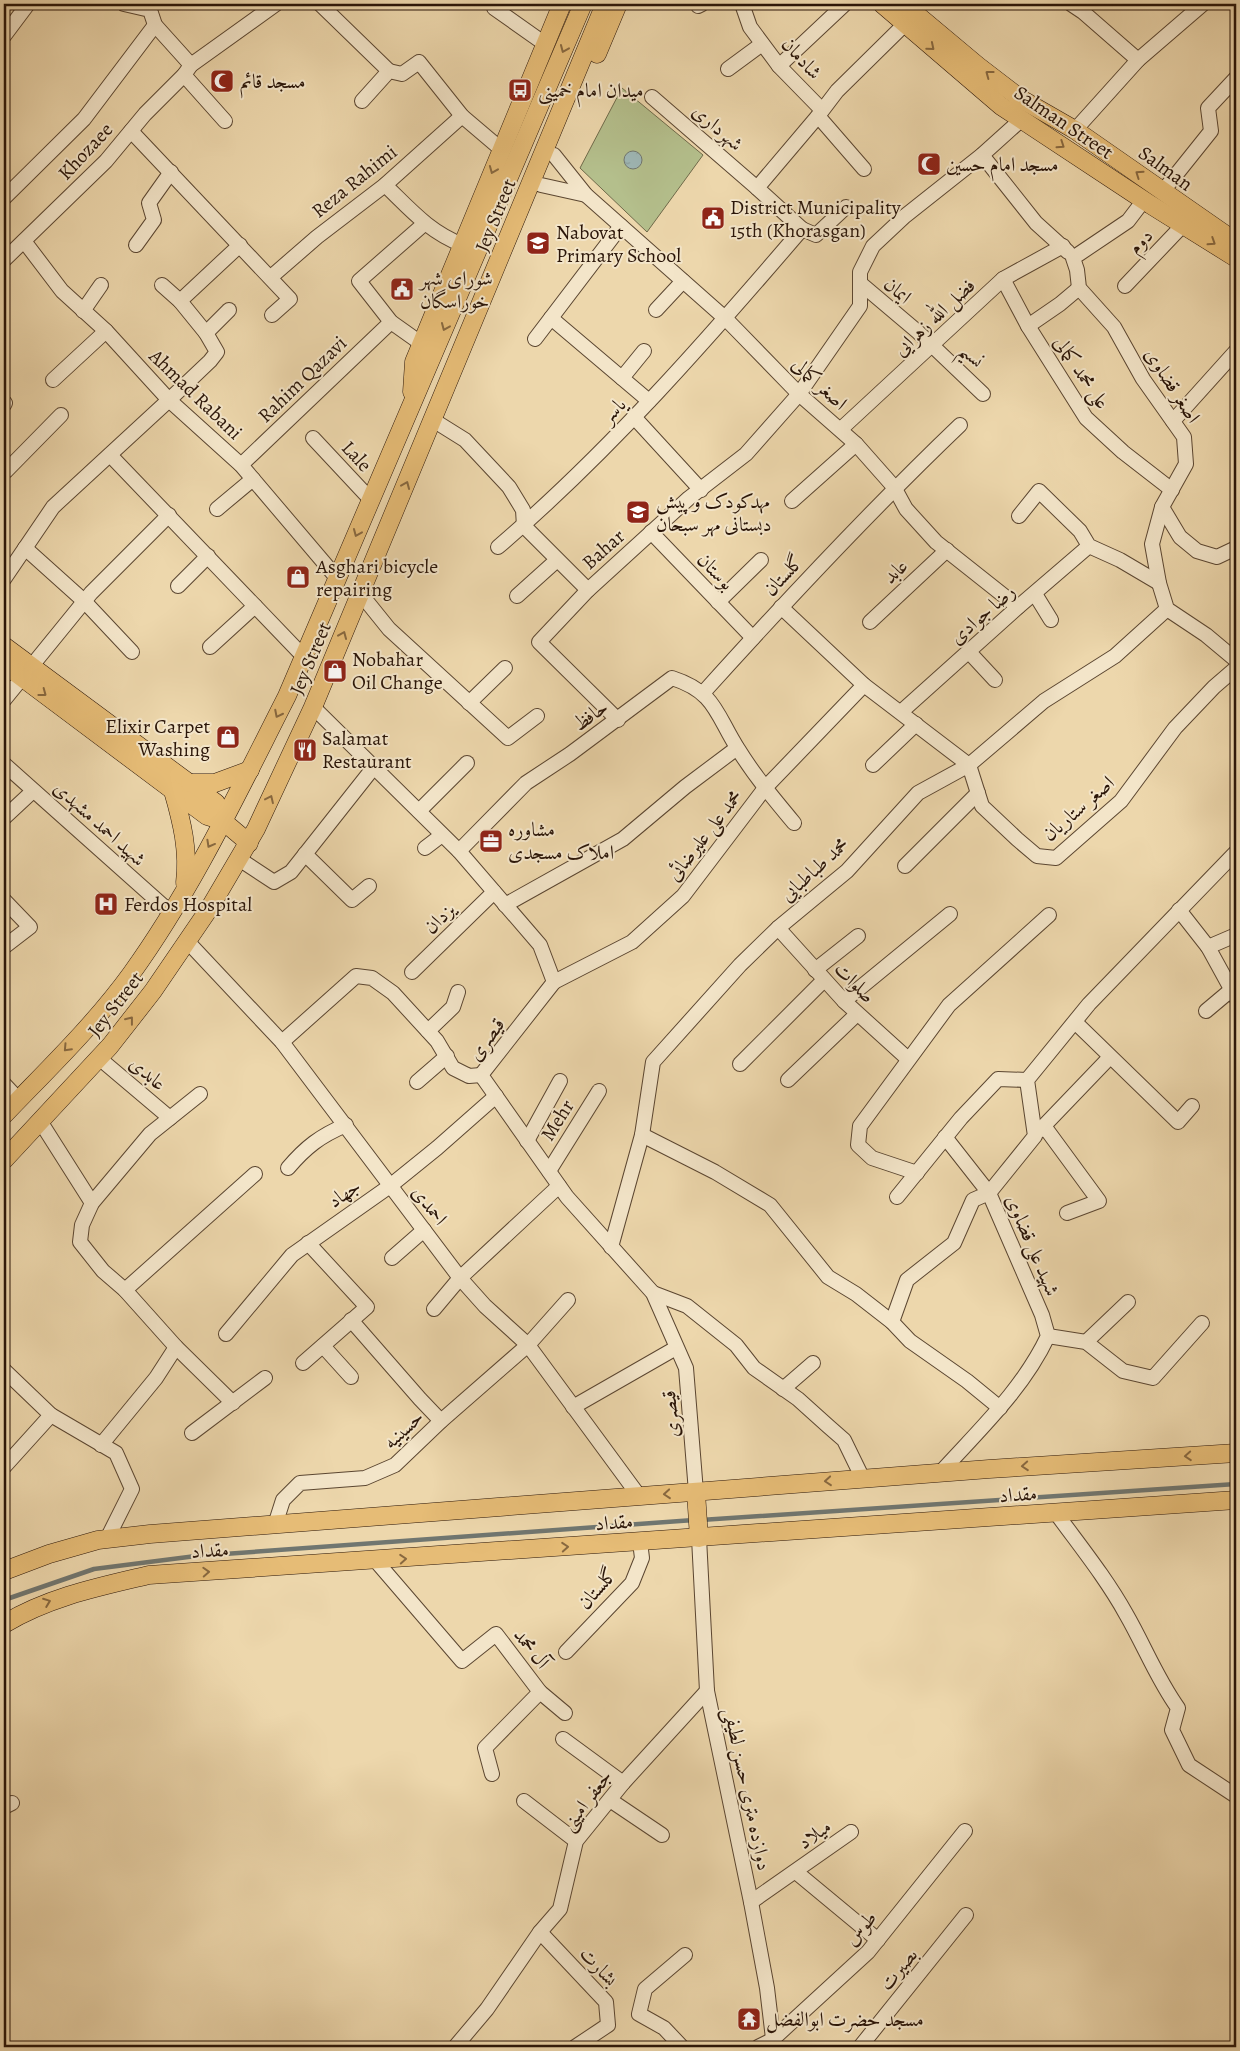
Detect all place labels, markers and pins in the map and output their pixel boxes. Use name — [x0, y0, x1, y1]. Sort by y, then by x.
mosque icon: مسجد قائم — [209, 68, 235, 94]
place label: مسجد قائم — [240, 68, 306, 99]
bus stop icon: میدان امام خمینی — [507, 77, 533, 103]
place label: میدان امام خمینی — [538, 77, 644, 108]
mosque icon: مسجد امام حسین — [916, 151, 942, 177]
place label: مسجد امام حسین — [946, 151, 1059, 182]
place label: District Municipality 15th (Khorasgan) — [730, 194, 902, 244]
public building icon: District Municipality 15th (Khorasgan) — [700, 205, 726, 231]
place label: Nabovat Primary School — [556, 219, 681, 269]
school or university icon: Nabovat Primary School — [525, 230, 551, 256]
place label: شورای شهر خوراسگان — [418, 265, 493, 315]
public building icon: شورای شهر خوراسگان — [389, 276, 415, 302]
place label: مهدکودک و پیش دبستانی مهر سبحان — [656, 488, 772, 538]
school or university icon: مهدکودک و پیش دبستانی مهر سبحان — [625, 499, 651, 525]
place label: Asghari bicycle repairing — [315, 553, 438, 603]
shop icon: Asghari bicycle repairing — [285, 564, 311, 590]
place label: Nobahar Oil Change — [352, 646, 443, 696]
shop icon: Nobahar Oil Change — [322, 658, 348, 684]
place label: Elixir Carpet Washing — [105, 713, 210, 763]
shop icon: Elixir Carpet Washing — [215, 724, 241, 750]
place label: Salamat Restaurant — [322, 725, 412, 775]
restaurant icon: Salamat Restaurant — [292, 737, 318, 763]
place label: مشاوره املاک مسجدی — [508, 816, 614, 866]
office icon: مشاوره املاک مسجدی — [478, 828, 504, 854]
hospital icon: Ferdos Hospital — [93, 891, 119, 917]
place label: Ferdos Hospital — [124, 891, 252, 918]
temple icon: مسجد حضرت ابوالفضل — [736, 2006, 762, 2032]
place label: مسجد حضرت ابوالفضل — [766, 2006, 924, 2034]

